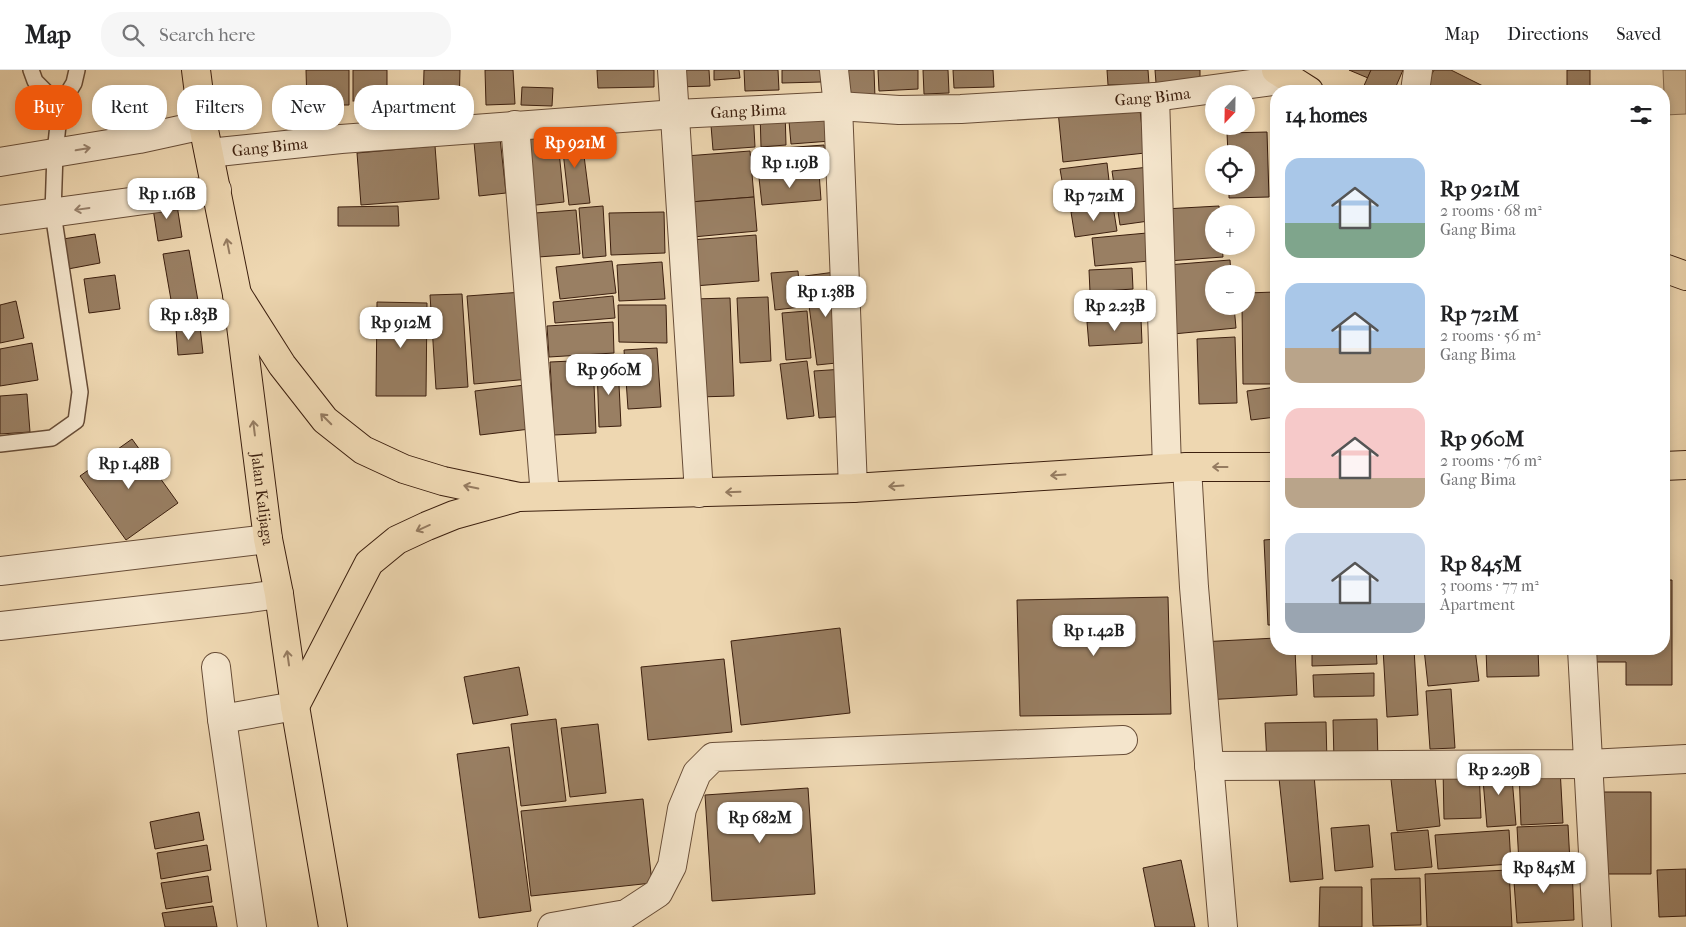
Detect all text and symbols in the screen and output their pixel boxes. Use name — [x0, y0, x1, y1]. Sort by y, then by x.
search box — [101, 12, 451, 57]
text: Map — [25, 21, 71, 49]
icon: search — [119, 21, 147, 49]
text: Search here — [159, 24, 255, 46]
text: Map — [1445, 24, 1479, 45]
text: Directions — [1507, 24, 1588, 45]
text: Saved — [1616, 24, 1661, 45]
street label: Gang Bima — [1114, 83, 1192, 109]
chip: Buy — [15, 85, 82, 130]
chip: Rent — [92, 85, 167, 130]
chip: Filters — [177, 85, 262, 130]
chip: New — [272, 85, 344, 130]
chip: Apartment — [354, 85, 474, 130]
north arrow — [1205, 85, 1255, 135]
map controls — [1205, 85, 1255, 315]
street label: Gang Bima — [710, 99, 787, 122]
icon: filters — [1627, 101, 1655, 129]
text: 14 homes — [1285, 103, 1367, 127]
pin: Rp 921M — [529, 126, 621, 169]
street label: Gang Bima — [231, 133, 309, 160]
text: Rp 921M — [545, 133, 605, 152]
one-way arrow — [74, 143, 90, 153]
button: locate — [1205, 145, 1255, 195]
pin: Rp 1.19B — [738, 146, 842, 189]
text: Rp 1.19B — [762, 153, 819, 172]
text: Rp 921M — [1440, 177, 1520, 201]
pin: Rp 1.16B — [115, 178, 219, 220]
icon: home — [1325, 178, 1385, 238]
pin: Rp 721M — [1048, 180, 1140, 222]
text: Rp 1.16B — [138, 184, 196, 203]
text: Rp 721M — [1064, 186, 1124, 205]
text: 2 rooms · 68 m² — [1440, 201, 1542, 220]
one-way arrow — [74, 204, 90, 214]
button: + — [1205, 205, 1255, 255]
text: Gang Bima — [1440, 220, 1516, 239]
one-way arrow — [223, 239, 232, 255]
button: − — [1205, 265, 1255, 315]
pin: Rp 1.38B — [774, 276, 878, 318]
text: Rp 1.38B — [797, 282, 855, 301]
pin: Rp 2.23B — [1063, 290, 1167, 332]
text: Rp 2.23B — [1085, 296, 1145, 315]
pin: Rp 1.83B — [137, 298, 241, 341]
text: Rp 721M — [1440, 302, 1519, 326]
icon: home — [1325, 303, 1385, 363]
text: Rp 1.83B — [160, 305, 218, 324]
pin: Rp 912M — [355, 306, 447, 349]
text: Rp 912M — [371, 313, 431, 332]
text: 2 rooms · 56 m² — [1440, 326, 1541, 345]
text: Gang Bima — [1440, 345, 1516, 364]
pin: Rp 960M — [563, 354, 655, 396]
text: Rp 960M — [577, 360, 641, 379]
one-way arrow — [320, 413, 332, 426]
one-way arrow — [249, 421, 259, 437]
text: Rp 960M — [1440, 427, 1524, 451]
icon: home — [1325, 428, 1385, 488]
pin: Rp 1.48B — [77, 448, 181, 490]
street label: Jalan Kalijaga — [247, 449, 279, 547]
text: 2 rooms · 76 m² — [1440, 451, 1541, 470]
text: Rp 1.48B — [99, 454, 159, 473]
one-way arrow — [1213, 462, 1229, 472]
text: Gang Bima — [1440, 470, 1516, 489]
one-way arrow — [1050, 471, 1066, 480]
one-way arrow — [888, 481, 904, 490]
one-way arrow — [463, 482, 479, 491]
one-way arrow — [726, 487, 742, 496]
one-way arrow — [416, 524, 431, 534]
text: Rp 845M — [1440, 552, 1522, 576]
icon: home — [1325, 553, 1385, 613]
text: 3 rooms · 77 m² — [1440, 576, 1539, 595]
text: Apartment — [1440, 595, 1515, 614]
pin: Rp 1.42B — [1042, 614, 1146, 657]
text: Rp 1.42B — [1064, 621, 1124, 640]
one-way arrow — [283, 651, 293, 667]
pin: Rp 2.29B — [1447, 754, 1551, 796]
text: Rp 2.29B — [1468, 760, 1530, 779]
pin: Rp 682M — [714, 802, 806, 844]
text: Rp 682M — [728, 808, 792, 827]
pin: Rp 845M — [1498, 852, 1590, 894]
text: Rp 845M — [1513, 858, 1575, 877]

